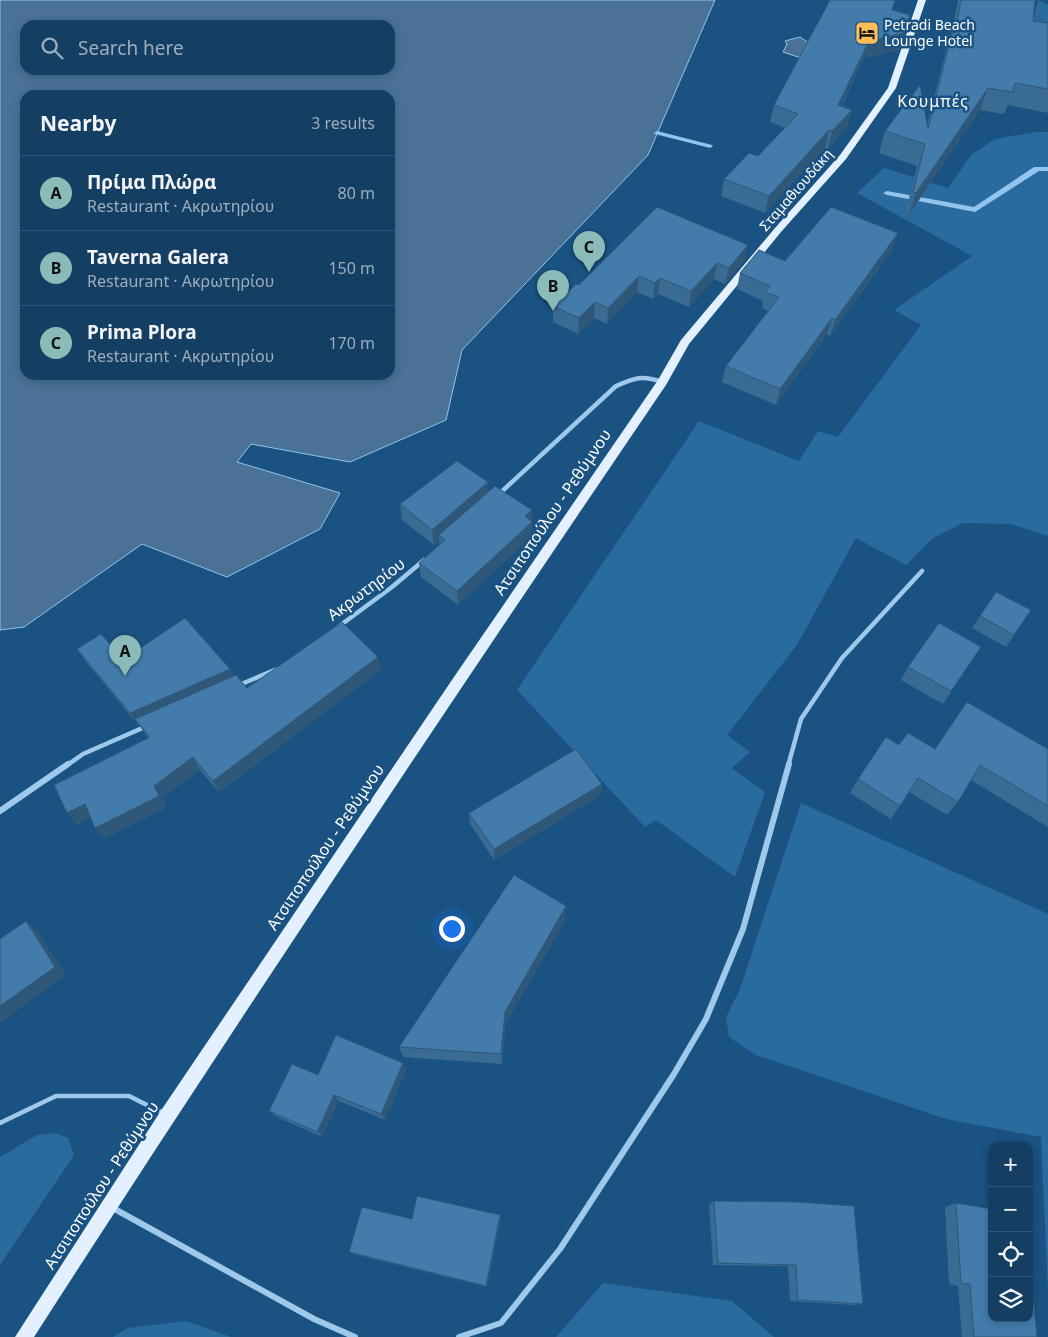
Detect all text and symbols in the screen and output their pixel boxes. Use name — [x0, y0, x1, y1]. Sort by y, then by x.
place label: Petradi Beach Lounge Hotel — [884, 15, 975, 50]
search box — [20, 20, 395, 75]
hotel icon: Petradi Beach Lounge Hotel — [854, 20, 880, 46]
icon: search — [38, 34, 66, 62]
text: Search here — [78, 35, 184, 61]
district label: Κουμπές — [897, 90, 969, 112]
text: Nearby — [40, 109, 116, 137]
text: 3 results — [311, 112, 375, 134]
street label: Σταμαθιουδάκη — [755, 145, 837, 235]
text: Πρίμα Πλώρα — [87, 169, 217, 195]
text: A — [50, 182, 62, 204]
text: 80 m — [338, 182, 375, 204]
text: Restaurant · Ακρωτηρίου — [87, 195, 274, 217]
pin: C — [573, 231, 605, 272]
text: Taverna Galera — [87, 244, 229, 270]
text: B — [51, 257, 61, 279]
text: 150 m — [328, 257, 375, 279]
text: Restaurant · Ακρωτηρίου — [87, 270, 274, 292]
pin: B — [537, 270, 569, 311]
text: Prima Plora — [87, 319, 197, 345]
text: C — [51, 332, 61, 354]
text: 170 m — [328, 332, 375, 354]
text: Restaurant · Ακρωτηρίου — [87, 345, 274, 367]
street label: Ατσιποπούλου - Ρεθύμνου — [488, 425, 616, 599]
street label: Ακρωτηρίου — [322, 552, 410, 626]
pin: A — [109, 635, 141, 676]
street label: Ατσιποπούλου - Ρεθύμνου — [261, 760, 389, 934]
your location — [439, 916, 465, 942]
street label: Ατσιποπούλου - Ρεθύμνου — [38, 1097, 164, 1273]
map controls — [988, 1142, 1033, 1322]
button: + — [988, 1142, 1033, 1187]
button: − — [988, 1187, 1033, 1232]
button: locate — [988, 1232, 1033, 1277]
button: layers — [988, 1277, 1033, 1322]

